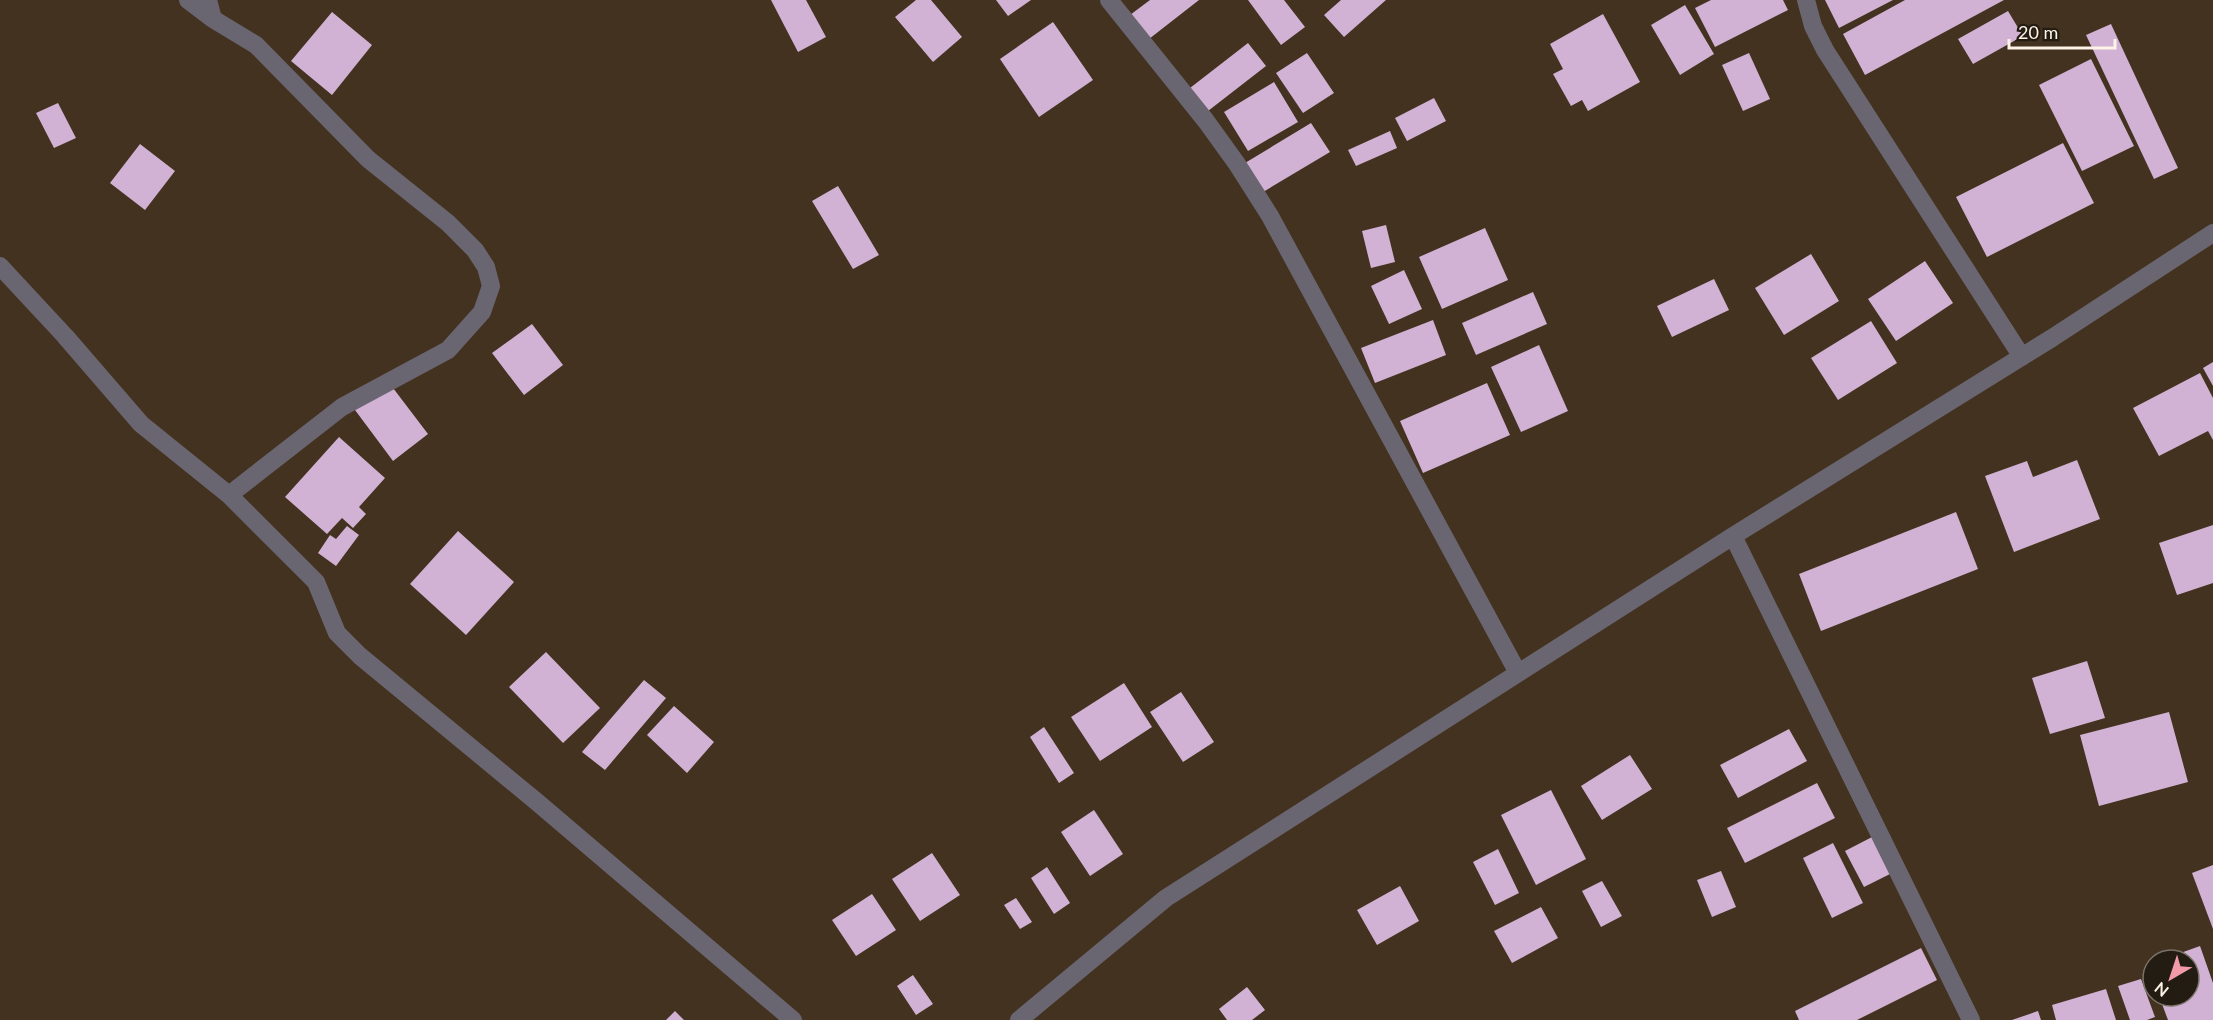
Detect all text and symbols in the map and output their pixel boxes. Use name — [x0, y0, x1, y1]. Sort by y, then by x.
scale bar — [2009, 12, 2116, 50]
text: 20 m — [2018, 21, 2058, 43]
north arrow — [2141, 948, 2201, 1008]
text: N — [2150, 979, 2172, 1001]

